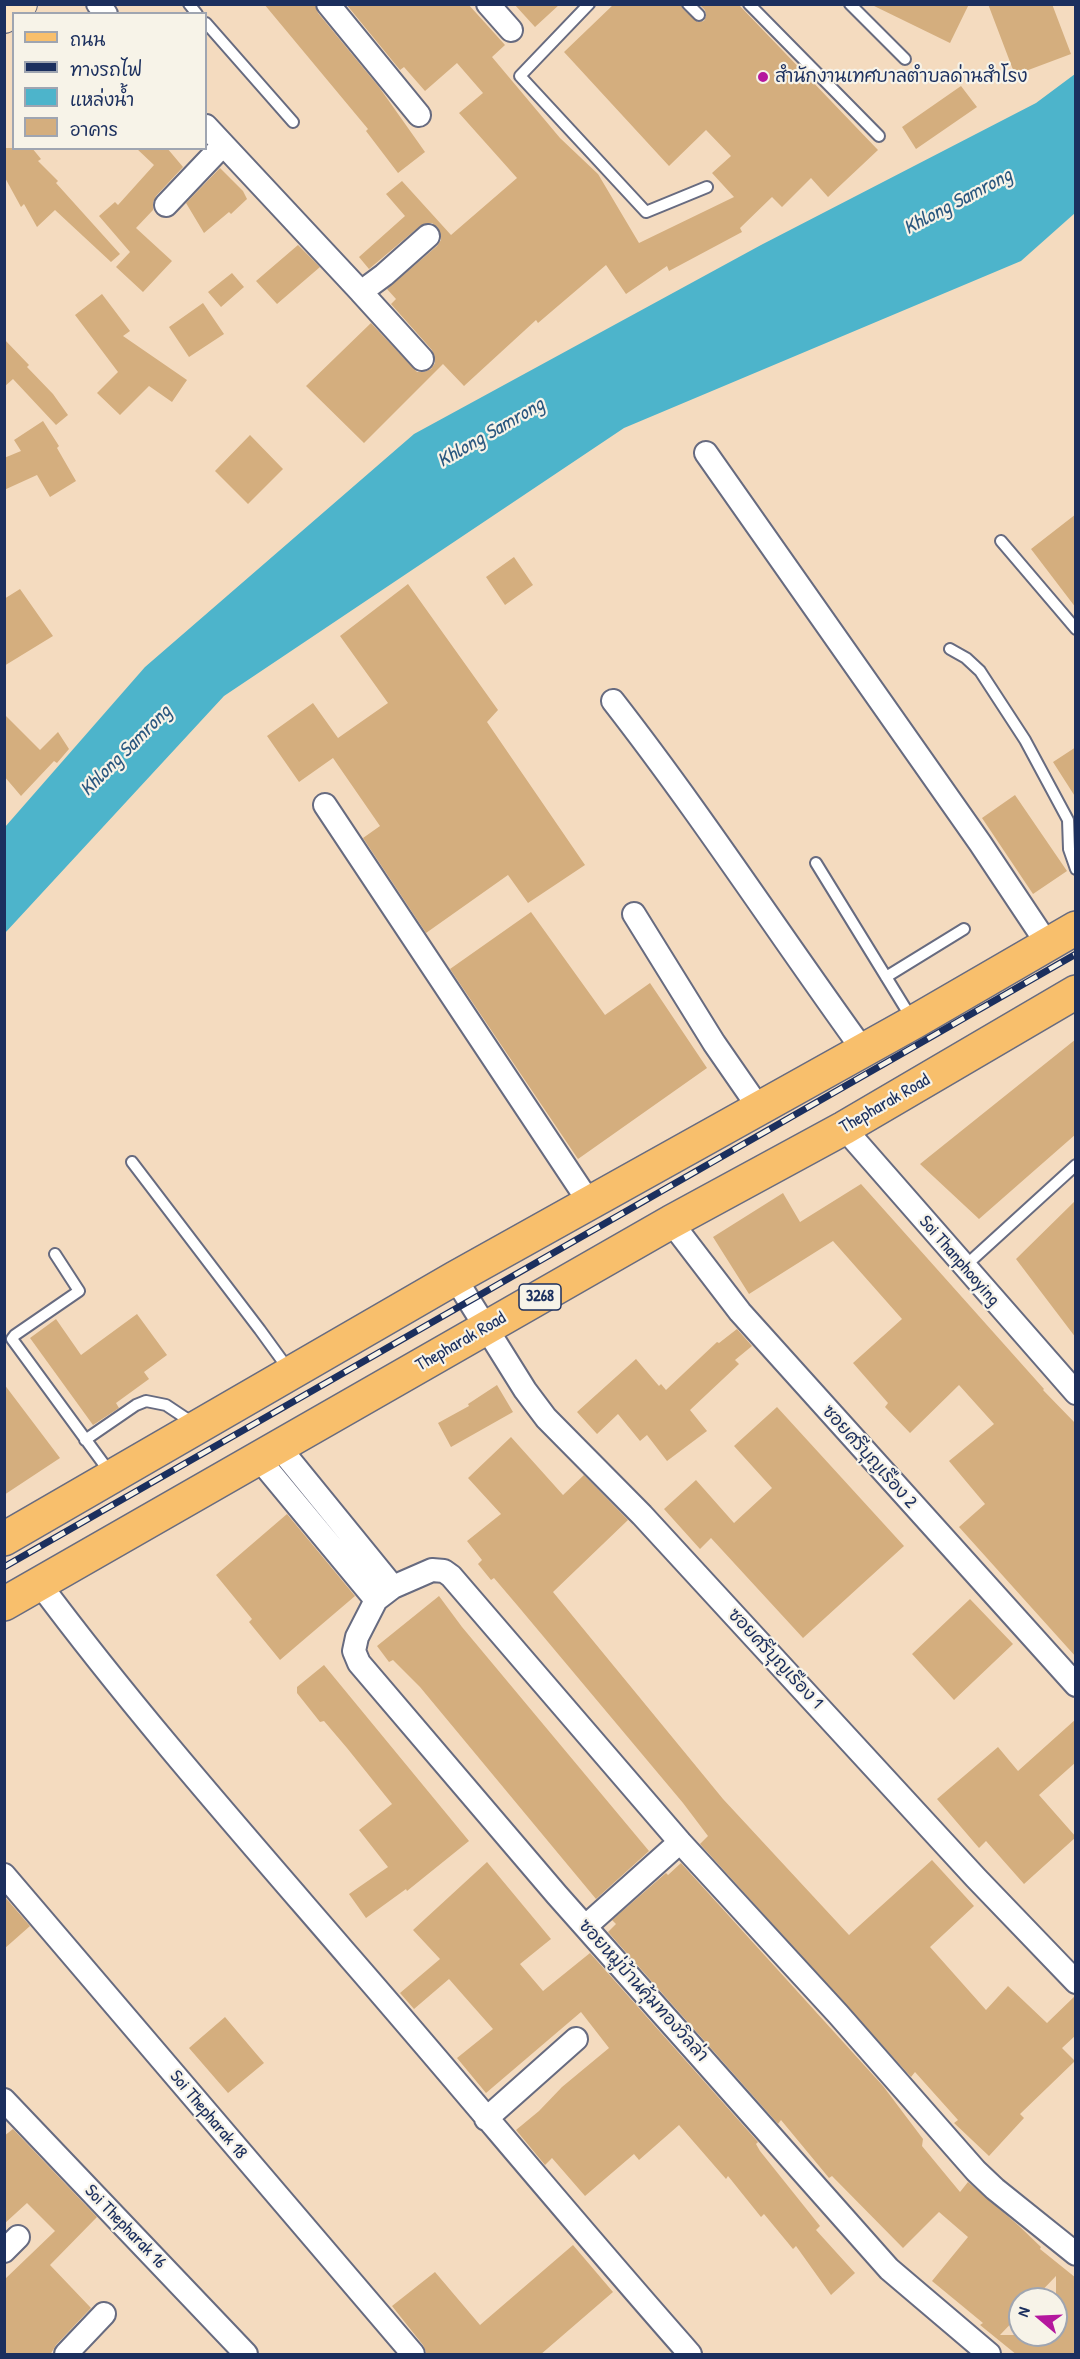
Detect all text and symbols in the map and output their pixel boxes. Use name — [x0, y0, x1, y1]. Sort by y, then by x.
legend — [12, 12, 207, 150]
text: ถนน — [70, 27, 105, 52]
text: ทางรถไฟ — [70, 57, 142, 82]
place label: สำนักงานเทศบาลตำบลด่านสำโรง — [775, 66, 1028, 88]
marker: สำนักงานเทศบาลตำบลด่านสำโรง — [756, 70, 770, 84]
text: แหล่งน้ำ — [70, 87, 134, 112]
text: อาคาร — [70, 117, 118, 142]
water label: Khlong Samrong — [900, 163, 1016, 241]
water label: Khlong Samrong — [433, 393, 549, 473]
water label: Khlong Samrong — [75, 700, 177, 802]
street label: Thepharak Road — [836, 1070, 934, 1138]
street label: Soi Thanphooying — [914, 1211, 1004, 1311]
road number: 3268 — [519, 1284, 561, 1310]
street label: Thepharak Road — [412, 1308, 510, 1376]
street label: ซอยศรีบุญเรือง 2 — [817, 1401, 921, 1513]
street label: ซอยศรีบุญเรือง 1 — [723, 1604, 827, 1714]
street label: ซอยหมู่บ้านคุ้มทองวิลล่า — [573, 1915, 713, 2067]
street label: Soi Thepharak 18 — [165, 2066, 251, 2164]
street label: Soi Thepharak 16 — [80, 2180, 170, 2274]
north arrow — [1008, 2287, 1068, 2347]
text: N — [1011, 2304, 1035, 2319]

